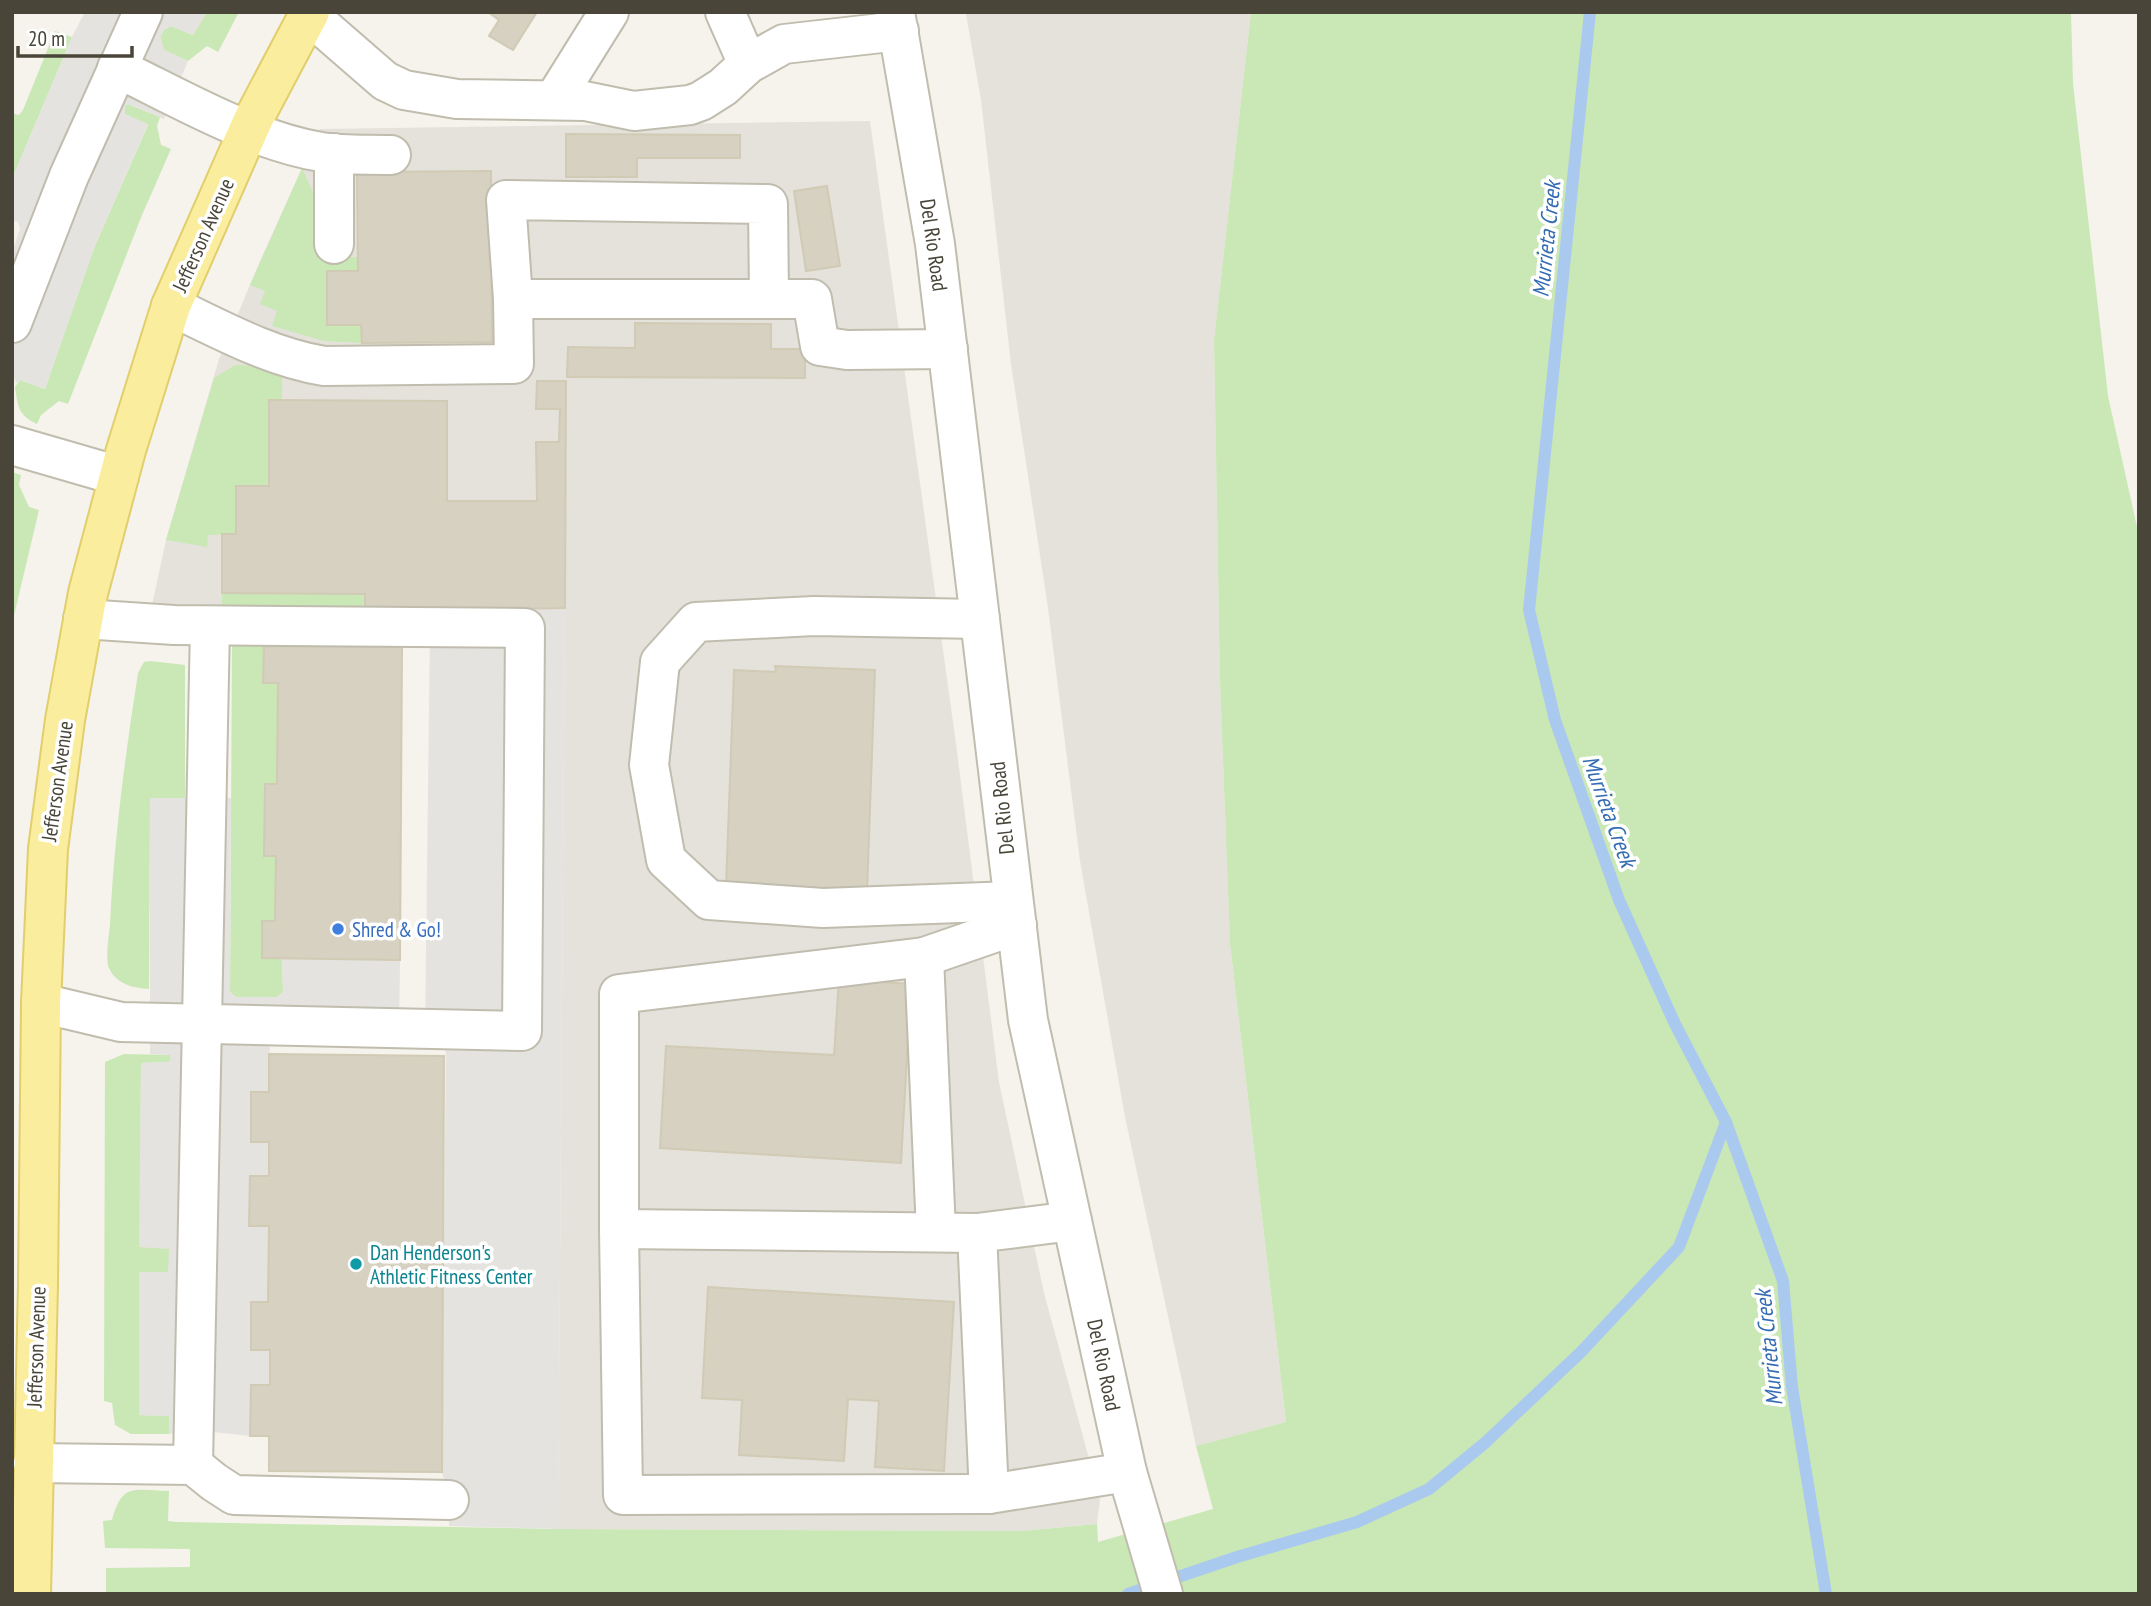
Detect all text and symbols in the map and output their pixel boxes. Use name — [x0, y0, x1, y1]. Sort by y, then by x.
scale bar — [18, 14, 131, 58]
text: 20 m — [28, 25, 65, 52]
street label: Jefferson Avenue — [166, 174, 240, 297]
water label: Murrieta Creek — [1525, 177, 1567, 298]
street label: Del Rio Road — [914, 197, 954, 293]
street label: Jefferson Avenue — [35, 719, 79, 844]
water label: Murrieta Creek — [1576, 751, 1645, 874]
street label: Del Rio Road — [984, 760, 1020, 856]
place label: Shred & Go! — [352, 916, 441, 943]
marker: Shred & Go! — [330, 921, 346, 937]
place label: Dan Henderson's Athletic Fitness Center — [370, 1239, 533, 1290]
marker: Dan Henderson's Athletic Fitness Center — [348, 1256, 364, 1272]
street label: Jefferson Avenue — [20, 1286, 52, 1409]
water label: Murrieta Creek — [1747, 1286, 1789, 1407]
street label: Del Rio Road — [1081, 1317, 1127, 1413]

